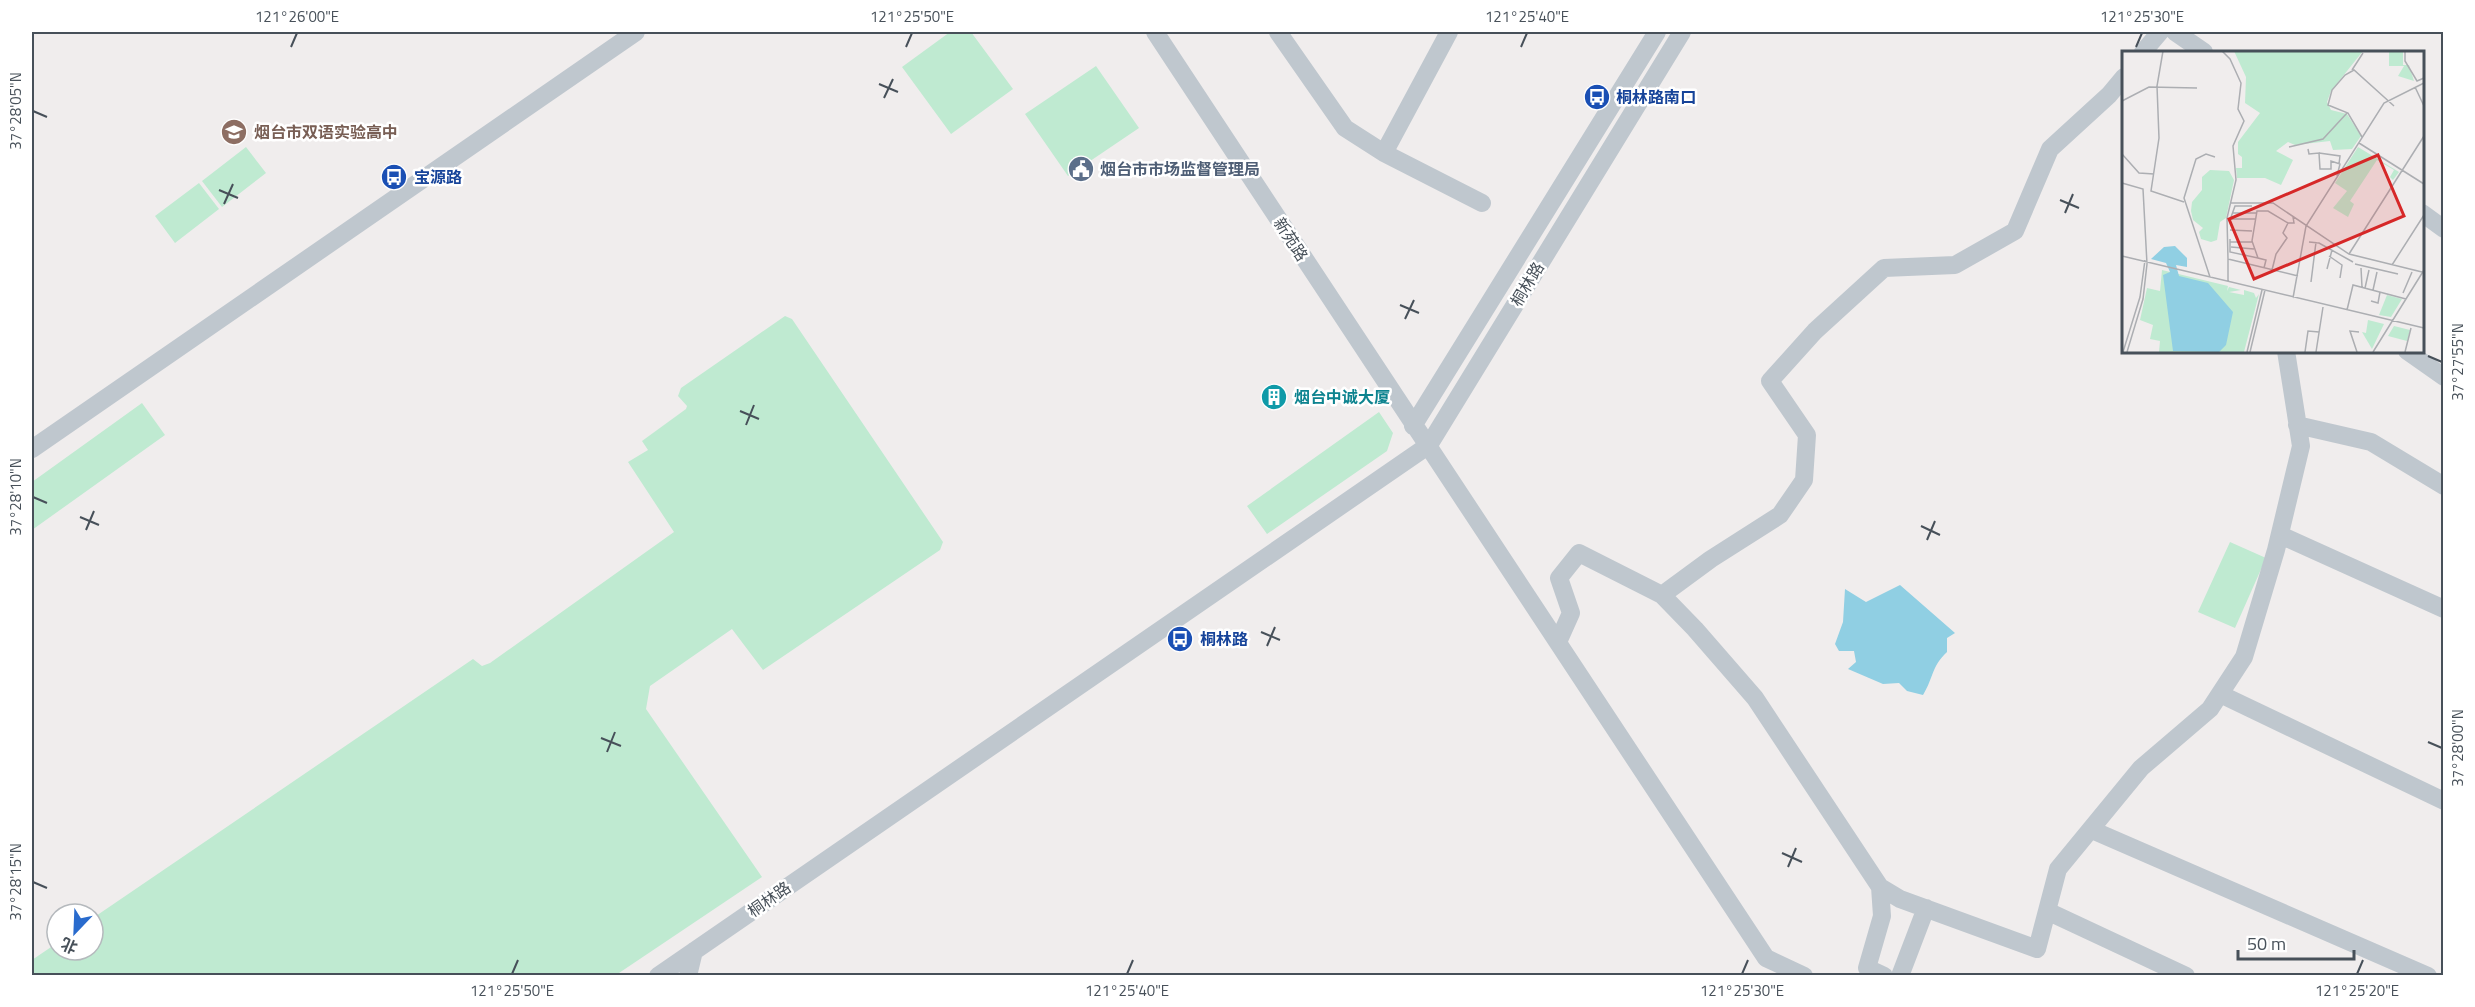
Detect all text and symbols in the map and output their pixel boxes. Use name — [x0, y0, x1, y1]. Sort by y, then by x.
text: 121°26'00"E — [255, 5, 339, 28]
text: 121°25'50"E — [870, 5, 954, 28]
text: 121°25'40"E — [1485, 5, 1569, 28]
text: 121°25'30"E — [2100, 5, 2184, 28]
inset map — [2122, 51, 2424, 352]
text: 37°28'05"N — [4, 72, 27, 150]
bus stop icon: 桐林路南口 — [1582, 82, 1612, 112]
place label: 桐林路南口 — [1616, 85, 1696, 109]
school or university icon: 烟台市双语实验高中 — [219, 117, 249, 147]
place label: 烟台市双语实验高中 — [254, 120, 398, 144]
public building icon: 烟台市市场监督管理局 — [1066, 154, 1096, 184]
place label: 烟台市市场监督管理局 — [1100, 157, 1260, 181]
bus stop icon: 宝源路 — [379, 162, 409, 192]
place label: 宝源路 — [414, 165, 462, 189]
street label: 新苑路 — [1268, 212, 1314, 266]
street label: 桐林路 — [1504, 257, 1550, 311]
text: 37°27'55"N — [2446, 323, 2469, 401]
building icon: 烟台中诚大厦 — [1259, 382, 1289, 412]
place label: 烟台中诚大厦 — [1294, 385, 1390, 409]
text: 37°28'10"N — [4, 458, 27, 536]
bus stop icon: 桐林路 — [1165, 624, 1195, 654]
place label: 桐林路 — [1200, 627, 1248, 651]
text: 37°28'00"N — [2446, 709, 2469, 787]
text: 37°28'15"N — [4, 843, 27, 921]
street label: 桐林路 — [742, 875, 796, 923]
north arrow — [45, 902, 105, 962]
scale bar — [2238, 923, 2354, 961]
text: 50 m — [2247, 930, 2286, 957]
text: 北 — [57, 932, 81, 960]
text: 121°25'50"E — [470, 979, 554, 1002]
text: 121°25'40"E — [1085, 979, 1169, 1002]
text: 121°25'30"E — [1700, 979, 1784, 1002]
text: 121°25'20"E — [2315, 979, 2399, 1002]

